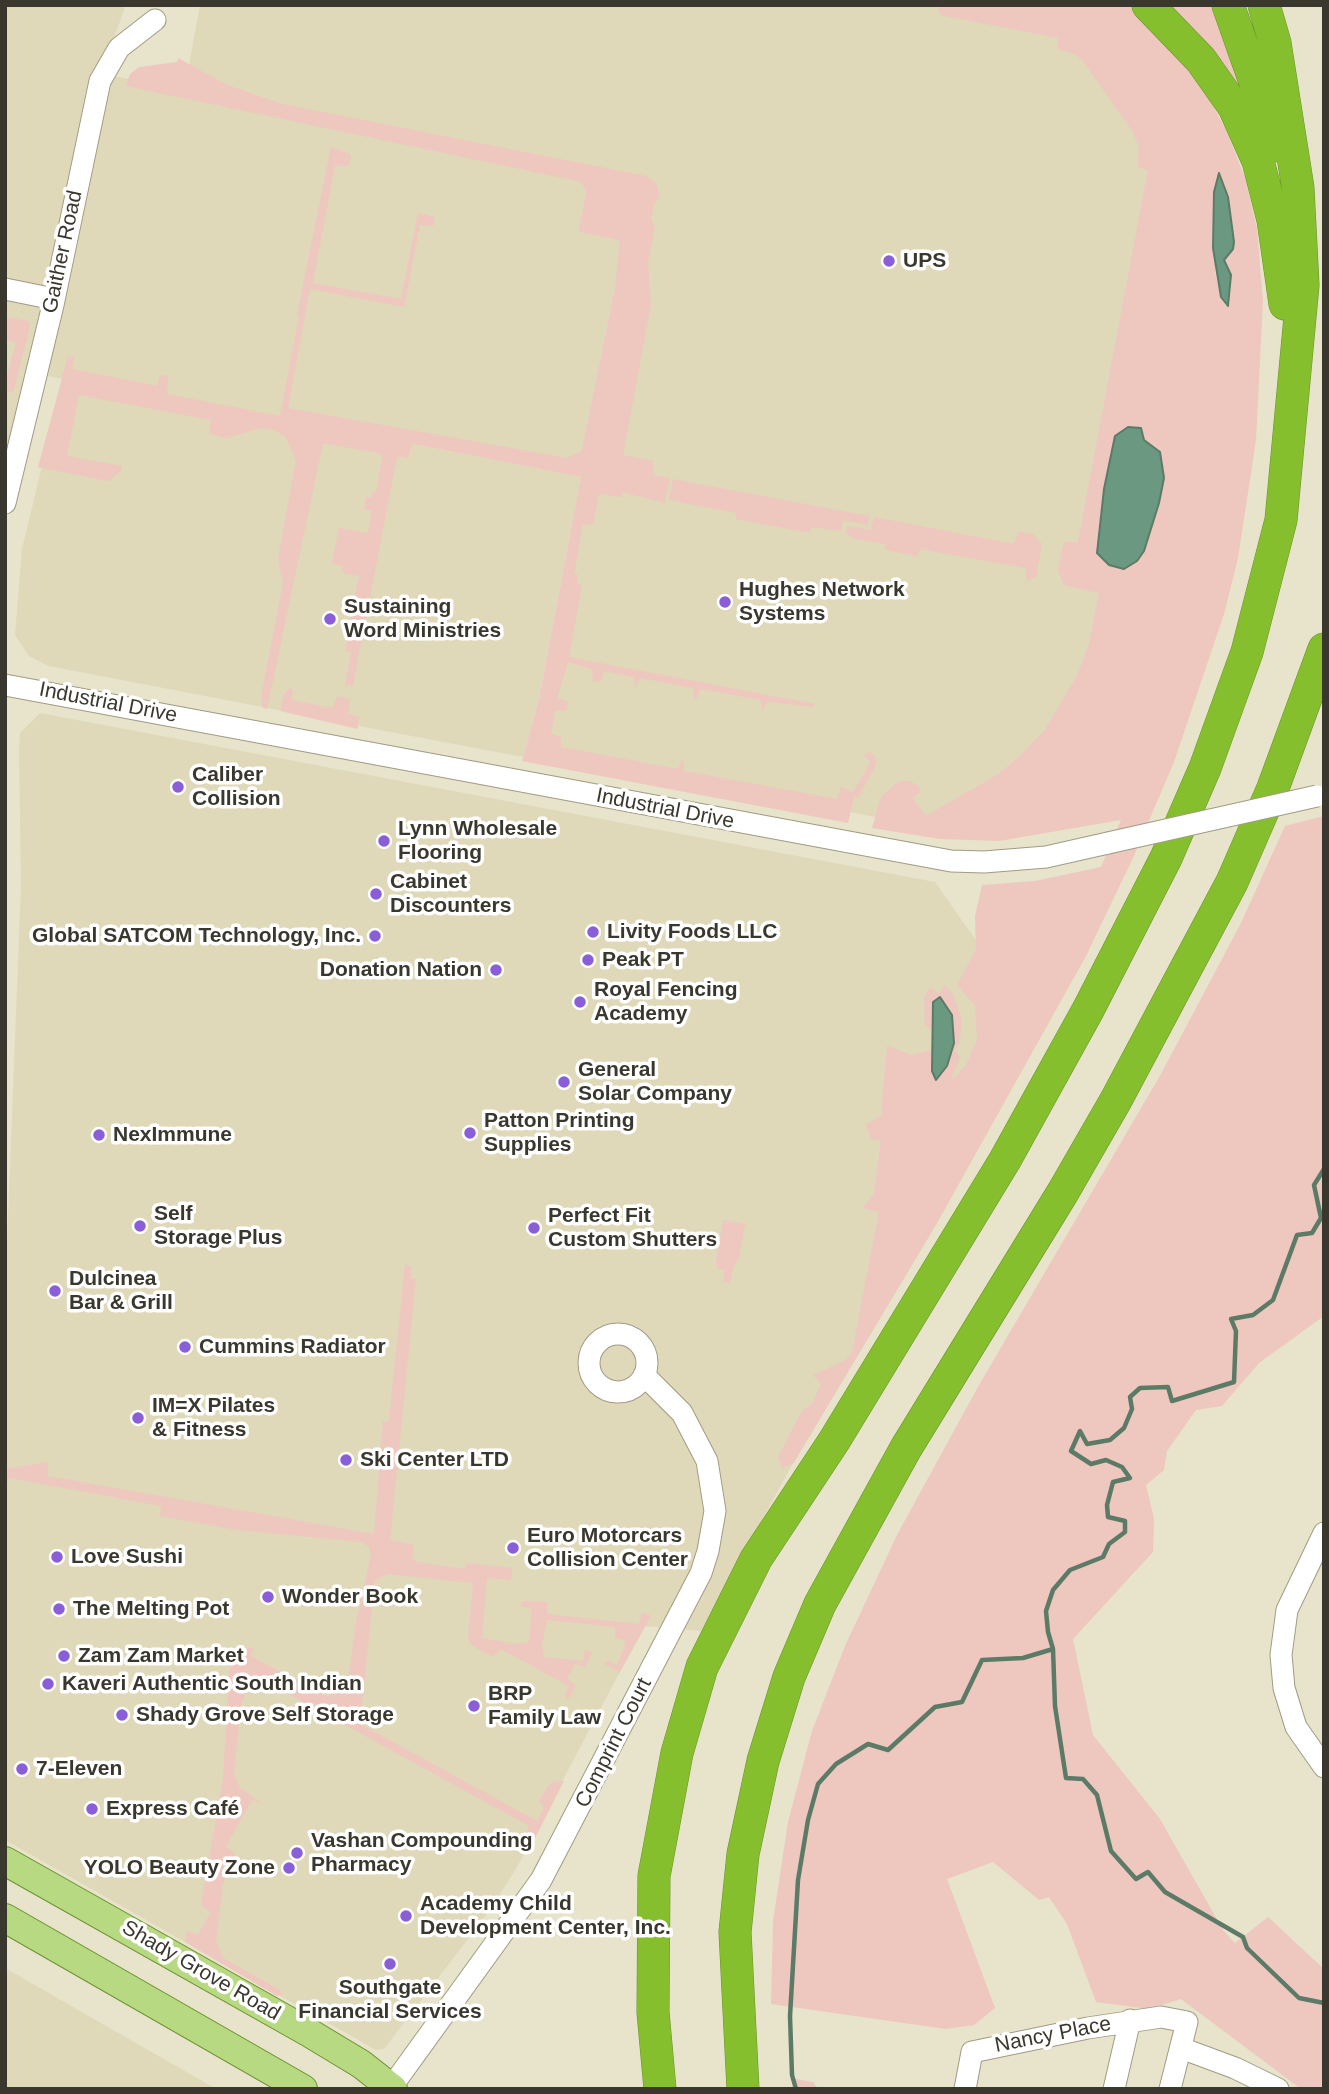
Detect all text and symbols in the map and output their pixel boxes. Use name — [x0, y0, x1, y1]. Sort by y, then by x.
street label: Gaither Road — [38, 188, 88, 316]
place label: UPS — [903, 248, 946, 274]
marker: UPS — [881, 253, 897, 269]
place label: Hughes Network Systems — [739, 577, 905, 627]
place label: Sustaining Word Ministries — [344, 594, 501, 644]
marker: Hughes Network Systems — [717, 594, 733, 610]
marker: Sustaining Word Ministries — [322, 611, 338, 627]
street label: Industrial Drive — [37, 677, 179, 729]
place label: Caliber Collision — [192, 762, 281, 812]
marker: Caliber Collision — [170, 779, 186, 795]
street label: Industrial Drive — [594, 783, 736, 835]
place label: Lynn Wholesale Flooring — [398, 816, 557, 866]
marker: Lynn Wholesale Flooring — [376, 833, 392, 849]
place label: Cabinet Discounters — [390, 869, 511, 919]
marker: Cabinet Discounters — [368, 886, 384, 902]
place label: Livity Foods LLC — [607, 919, 777, 945]
place label: Global SATCOM Technology, Inc. — [32, 923, 361, 949]
marker: Livity Foods LLC — [585, 924, 601, 940]
marker: Global SATCOM Technology, Inc. — [367, 928, 383, 944]
place label: Peak PT — [602, 947, 684, 973]
marker: Peak PT — [580, 952, 596, 968]
place label: Donation Nation — [320, 957, 482, 983]
marker: Donation Nation — [488, 962, 504, 978]
place label: Royal Fencing Academy — [594, 977, 738, 1027]
marker: Royal Fencing Academy — [572, 994, 588, 1010]
place label: General Solar Company — [578, 1057, 732, 1107]
marker: General Solar Company — [556, 1074, 572, 1090]
place label: Patton Printing Supplies — [484, 1108, 634, 1158]
place label: NexImmune — [113, 1122, 232, 1148]
marker: Patton Printing Supplies — [462, 1125, 478, 1141]
marker: NexImmune — [91, 1127, 107, 1143]
place label: Self Storage Plus — [154, 1201, 282, 1251]
place label: Perfect Fit Custom Shutters — [548, 1203, 717, 1253]
marker: Self Storage Plus — [132, 1218, 148, 1234]
marker: Perfect Fit Custom Shutters — [526, 1220, 542, 1236]
place label: Dulcinea Bar & Grill — [69, 1266, 173, 1316]
marker: Dulcinea Bar & Grill — [47, 1283, 63, 1299]
place label: Cummins Radiator — [199, 1334, 386, 1360]
marker: Cummins Radiator — [177, 1339, 193, 1355]
place label: IM=X Pilates & Fitness — [152, 1393, 275, 1443]
marker: IM=X Pilates & Fitness — [130, 1410, 146, 1426]
place label: Ski Center LTD — [360, 1447, 509, 1473]
marker: Ski Center LTD — [338, 1452, 354, 1468]
place label: Euro Motorcars Collision Center — [527, 1523, 688, 1573]
marker: Euro Motorcars Collision Center — [505, 1540, 521, 1556]
place label: Love Sushi — [71, 1544, 183, 1570]
marker: Love Sushi — [49, 1549, 65, 1565]
place label: Wonder Book — [282, 1584, 418, 1610]
marker: Wonder Book — [260, 1589, 276, 1605]
place label: The Melting Pot — [73, 1596, 229, 1622]
marker: The Melting Pot — [51, 1601, 67, 1617]
place label: Zam Zam Market — [78, 1643, 244, 1669]
marker: Zam Zam Market — [56, 1648, 72, 1664]
place label: Kaveri Authentic South Indian — [62, 1671, 362, 1697]
street label: Comprint Court — [570, 1674, 658, 1812]
marker: Kaveri Authentic South Indian — [40, 1676, 56, 1692]
place label: BRP Family Law — [488, 1681, 601, 1731]
marker: BRP Family Law — [466, 1698, 482, 1714]
place label: Shady Grove Self Storage — [136, 1702, 394, 1728]
marker: Shady Grove Self Storage — [114, 1707, 130, 1723]
place label: 7-Eleven — [36, 1756, 122, 1782]
marker: 7-Eleven — [14, 1761, 30, 1777]
place label: Express Café — [106, 1796, 239, 1822]
marker: Express Café — [84, 1801, 100, 1817]
place label: Vashan Compounding Pharmacy — [311, 1828, 533, 1878]
marker: Vashan Compounding Pharmacy — [289, 1845, 305, 1861]
place label: YOLO Beauty Zone — [84, 1855, 275, 1881]
marker: YOLO Beauty Zone — [281, 1860, 297, 1876]
place label: Academy Child Development Center, Inc. — [420, 1891, 671, 1941]
marker: Academy Child Development Center, Inc. — [398, 1908, 414, 1924]
street label: Shady Grove Road — [117, 1915, 285, 2027]
marker: Southgate Financial Services — [382, 1956, 398, 1972]
place label: Southgate Financial Services — [298, 1975, 482, 2025]
street label: Nancy Place — [993, 2011, 1113, 2059]

